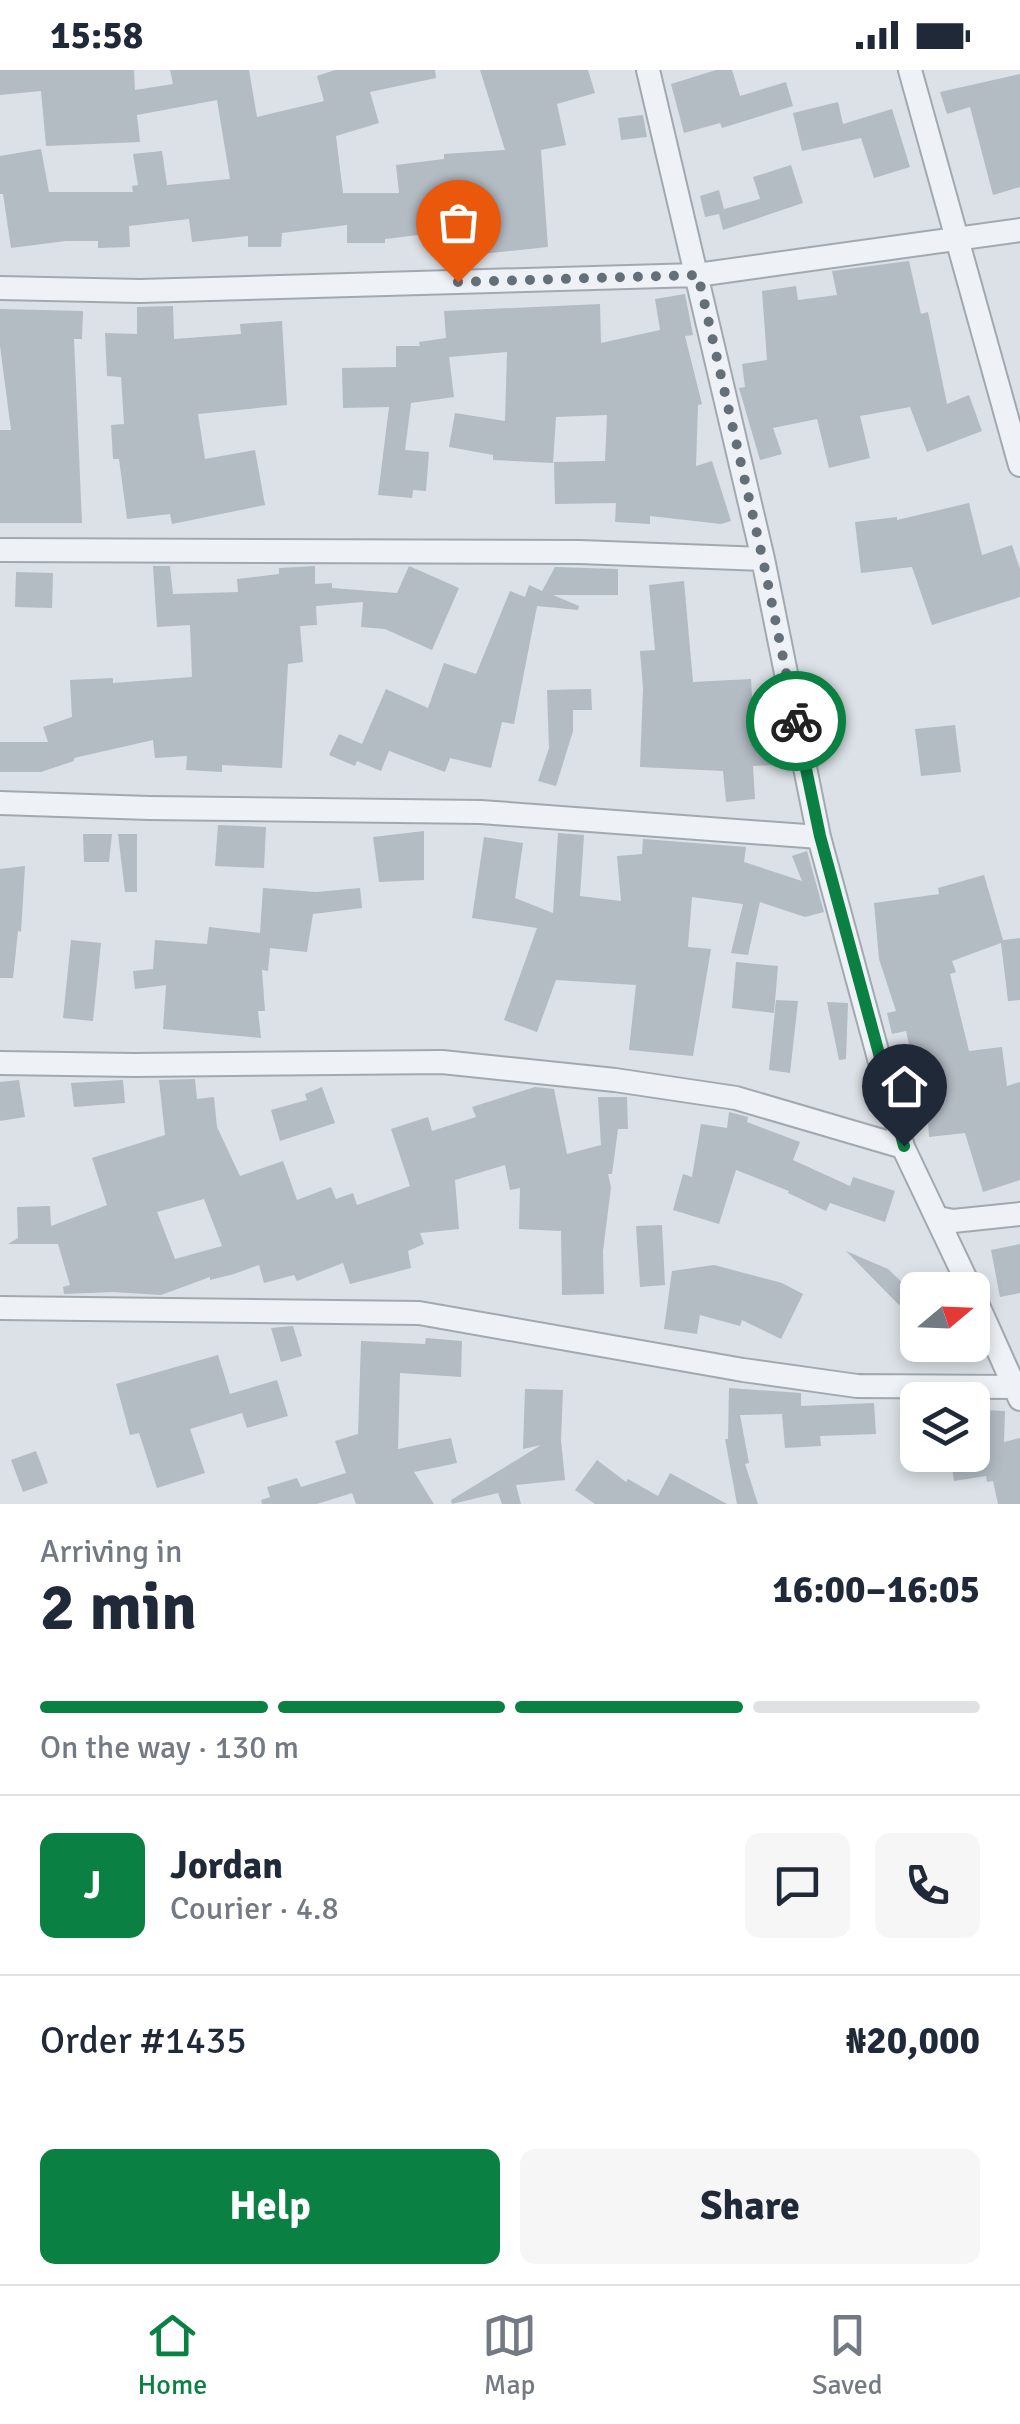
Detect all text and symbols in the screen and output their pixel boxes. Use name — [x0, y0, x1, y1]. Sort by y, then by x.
text: 15:58 — [50, 12, 143, 59]
pin — [416, 180, 501, 283]
icon: bag — [431, 195, 486, 250]
courier — [746, 671, 846, 771]
icon: bike — [769, 694, 824, 749]
pin — [862, 1044, 947, 1147]
icon: home — [877, 1059, 932, 1114]
north arrow — [900, 1272, 990, 1362]
map controls — [900, 1272, 990, 1472]
button: layers — [900, 1382, 990, 1472]
text: Arriving in — [40, 1532, 182, 1571]
text: 16:00–16:05 — [772, 1566, 980, 1613]
text: 2 min — [40, 1568, 197, 1648]
text: On the way · 130 m — [40, 1728, 299, 1767]
button: chat — [745, 1833, 850, 1938]
button: phone — [875, 1833, 980, 1938]
text: Jordan — [170, 1842, 283, 1889]
text: J — [84, 1862, 101, 1909]
text: Courier · 4.8 — [170, 1889, 339, 1928]
text: Order #1435 — [40, 2017, 247, 2064]
text: ₦20,000 — [846, 2017, 980, 2064]
button: Help — [40, 2149, 500, 2264]
button: Share — [520, 2149, 980, 2264]
tab: Home — [137, 2308, 207, 2402]
tab: Map — [482, 2308, 537, 2402]
tab: Saved — [812, 2308, 883, 2402]

